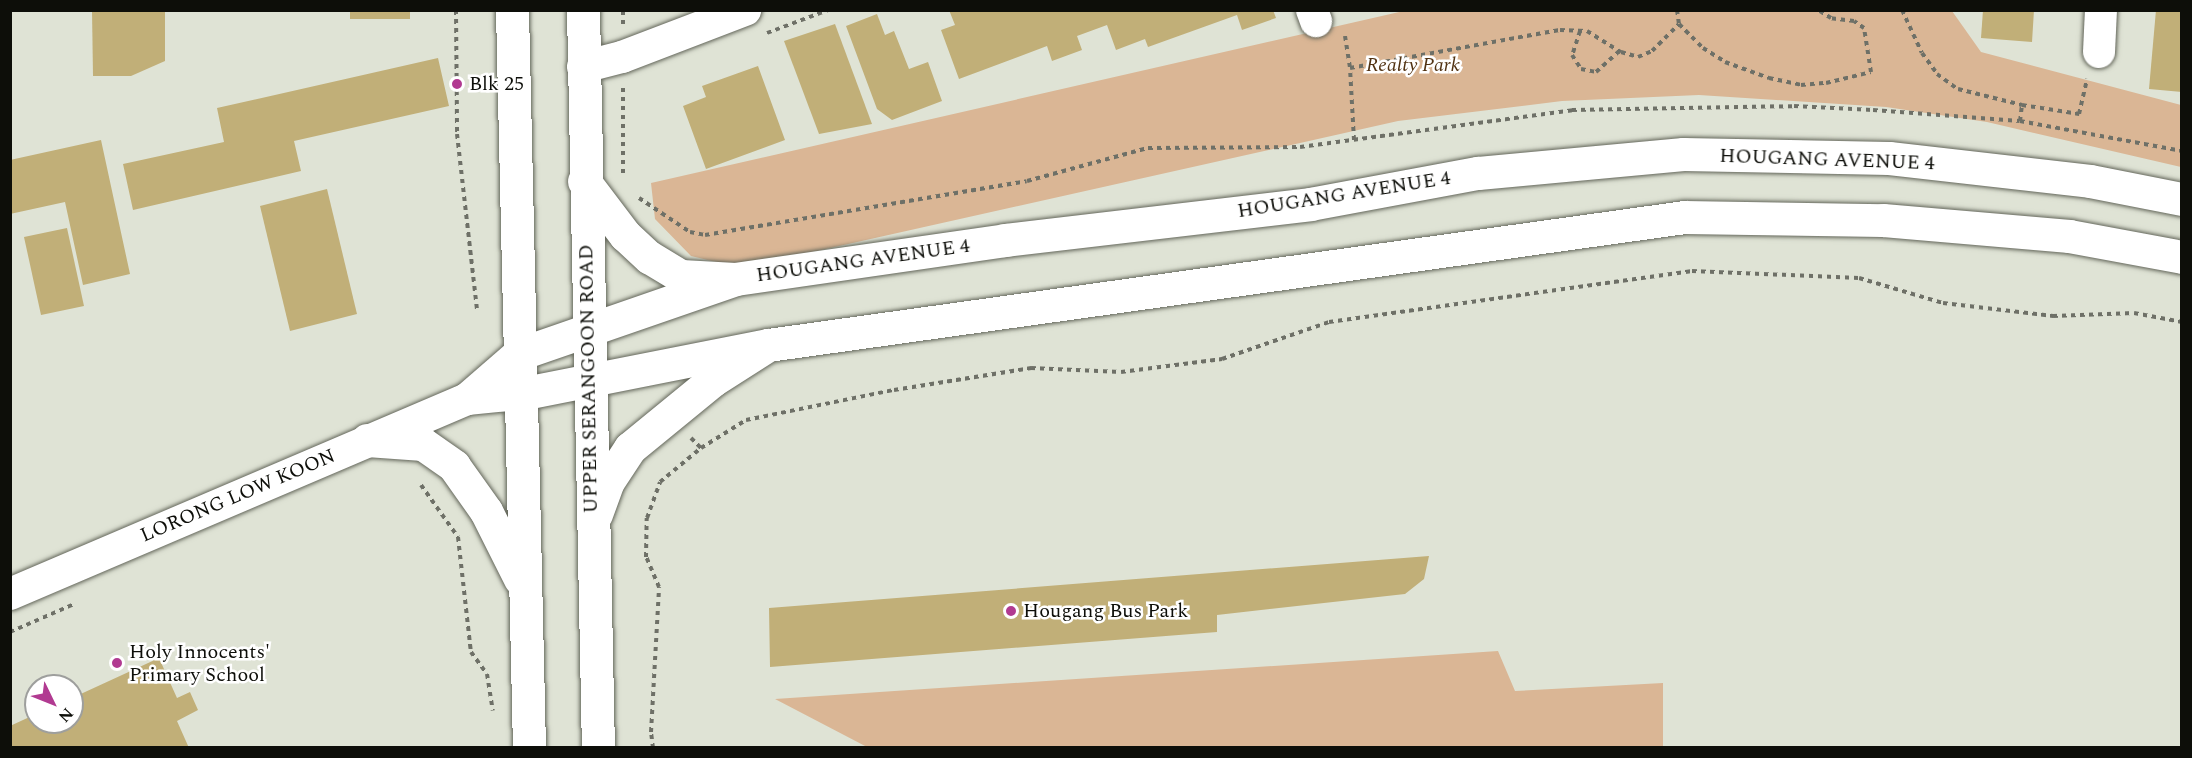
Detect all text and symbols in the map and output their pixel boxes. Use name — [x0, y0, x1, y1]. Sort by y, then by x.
park label: Realty Park — [1366, 53, 1460, 77]
place label: Blk 25 — [469, 72, 524, 96]
marker: Blk 25 — [450, 77, 464, 91]
street label: HOUGANG AVENUE 4 — [1719, 144, 1935, 176]
street label: HOUGANG AVENUE 4 — [1236, 166, 1452, 224]
street label: HOUGANG AVENUE 4 — [755, 234, 971, 288]
street label: UPPER SERANGOON ROAD — [575, 244, 603, 514]
street label: LORONG LOW KOON — [137, 444, 339, 548]
place label: Hougang Bus Park — [1023, 599, 1188, 623]
marker: Hougang Bus Park — [1004, 604, 1018, 618]
place label: Holy Innocents' Primary School — [129, 640, 270, 687]
marker: Holy Innocents' Primary School — [110, 656, 124, 670]
north arrow — [24, 674, 84, 734]
text: N — [52, 702, 79, 728]

